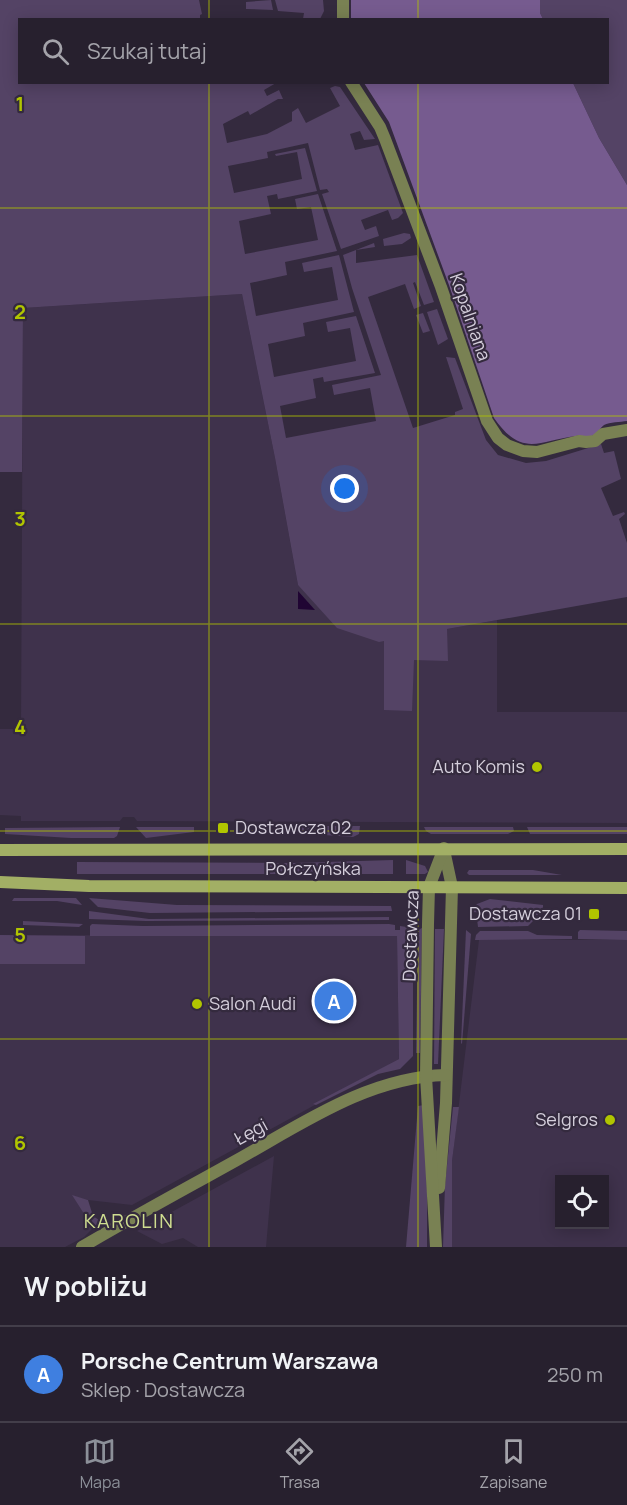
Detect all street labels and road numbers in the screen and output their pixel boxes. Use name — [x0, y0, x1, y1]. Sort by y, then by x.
street label: Kopalniana — [445, 270, 497, 364]
street label: Połczyńska — [265, 856, 361, 880]
street label: Dostawcza — [396, 890, 424, 982]
street label: Łęgi — [230, 1112, 272, 1150]

